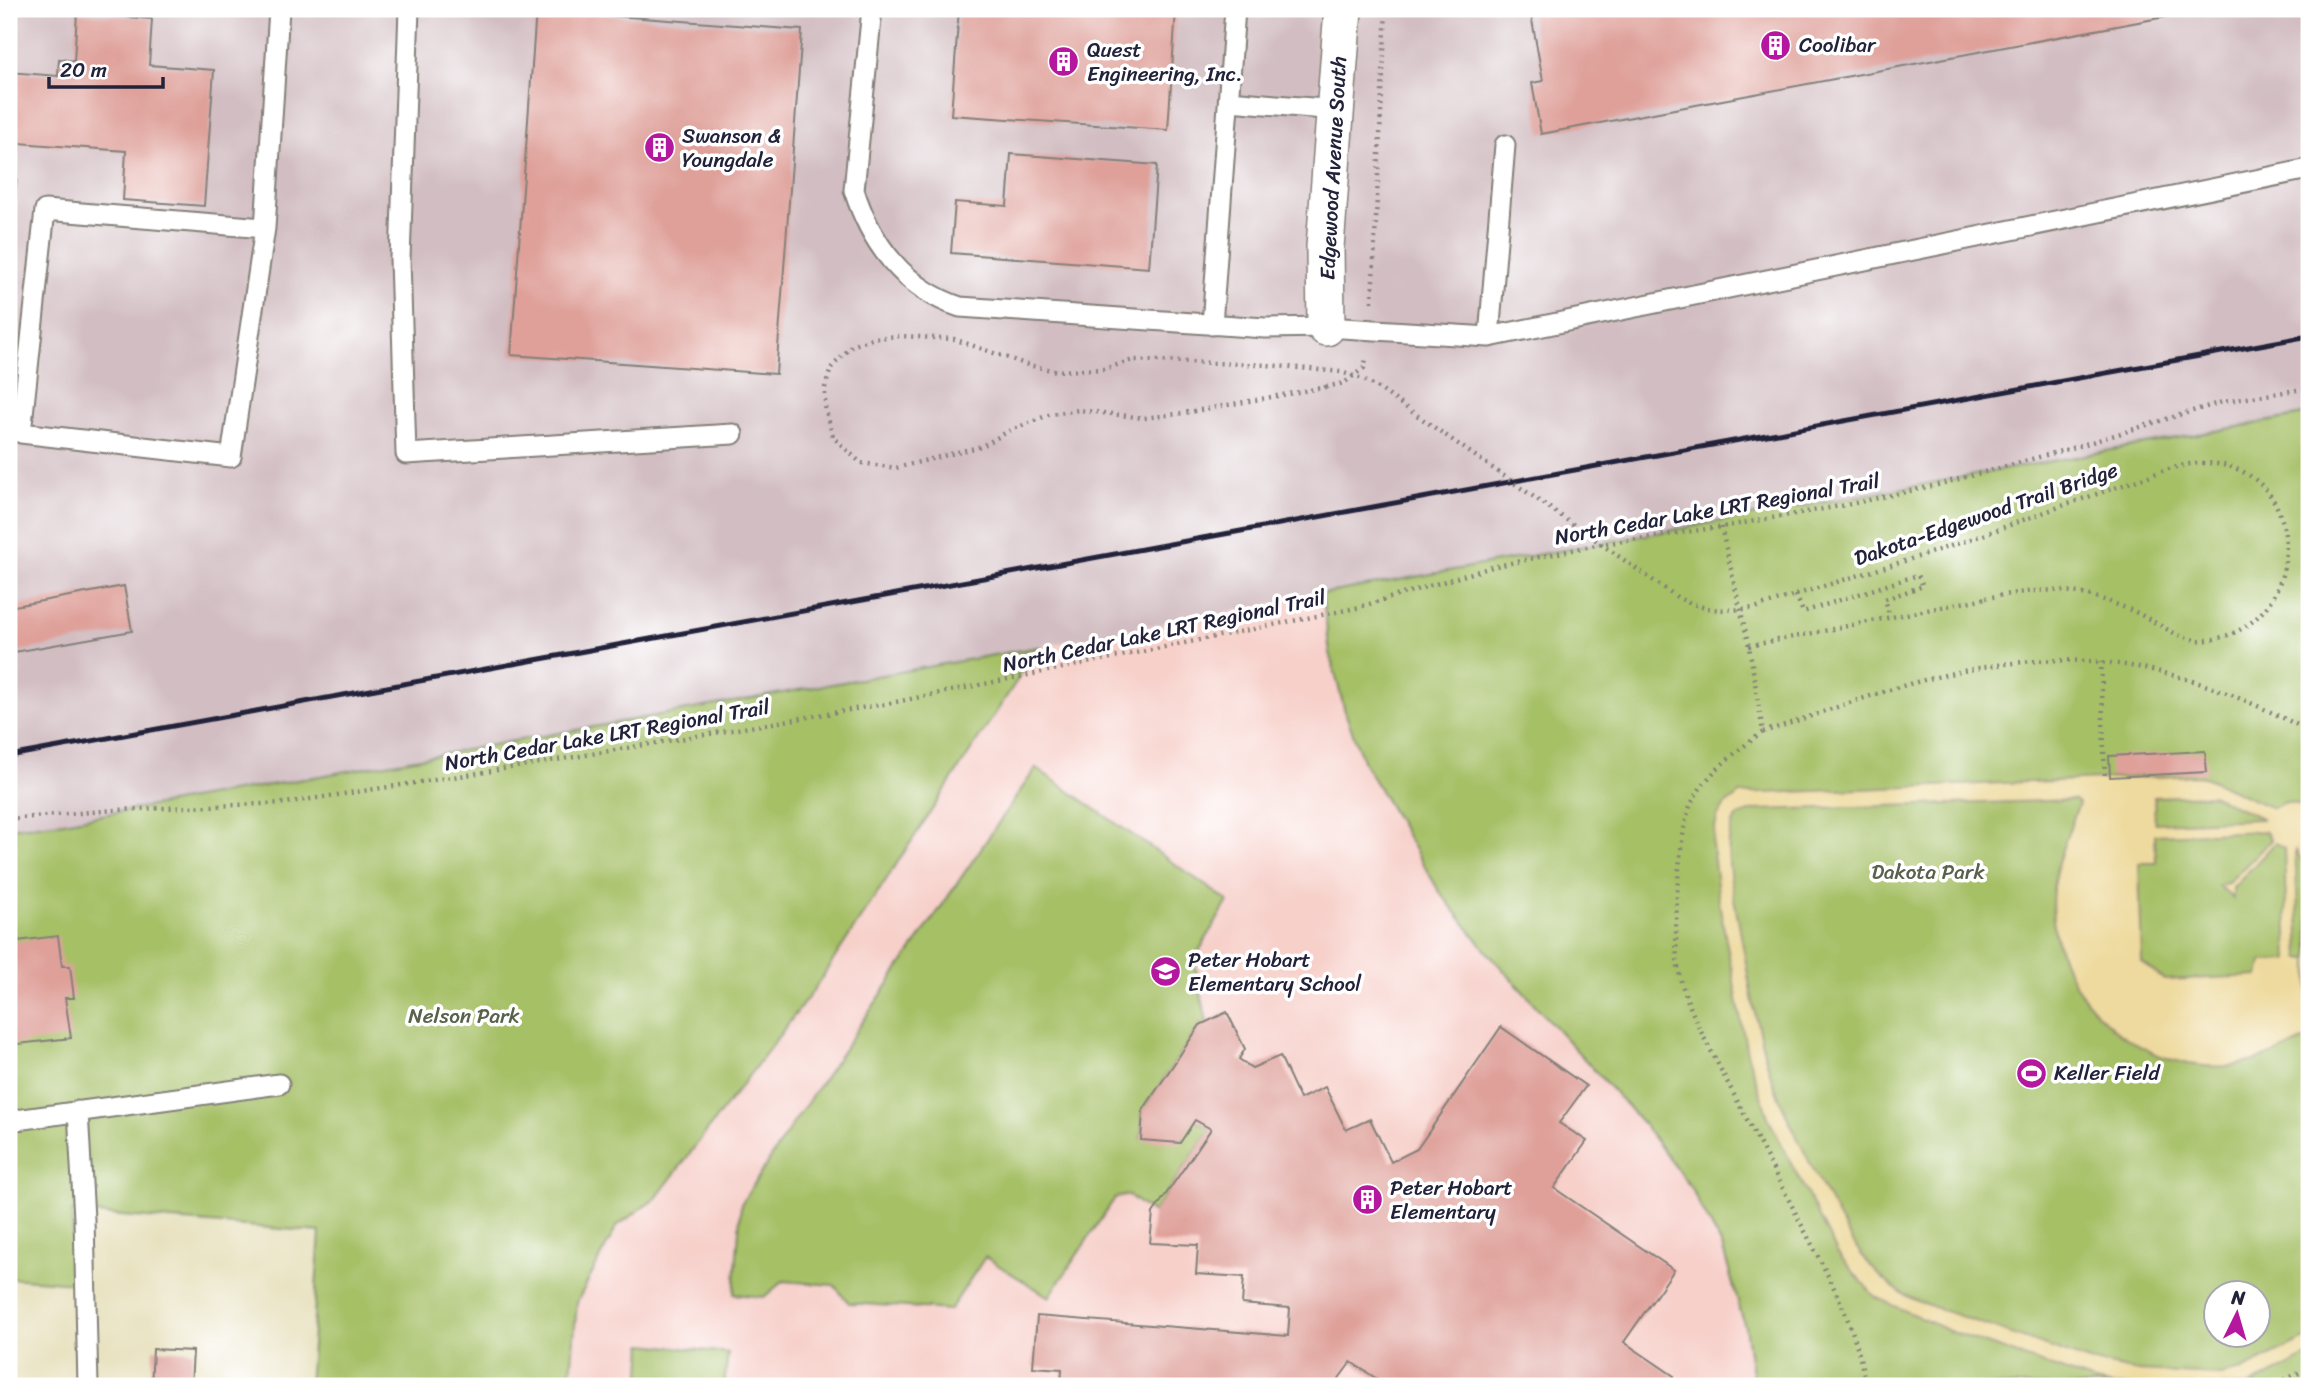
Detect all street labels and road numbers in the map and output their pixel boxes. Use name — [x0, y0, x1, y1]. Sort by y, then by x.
street label: Edgewood Avenue South — [1308, 55, 1358, 281]
street label: Dakota-Edgewood Trail Bridge — [1849, 451, 2123, 577]
street label: North Cedar Lake LRT Regional Trail — [1552, 462, 1883, 556]
street label: North Cedar Lake LRT Regional Trail — [999, 578, 1330, 684]
street label: North Cedar Lake LRT Regional Trail — [442, 688, 773, 782]

